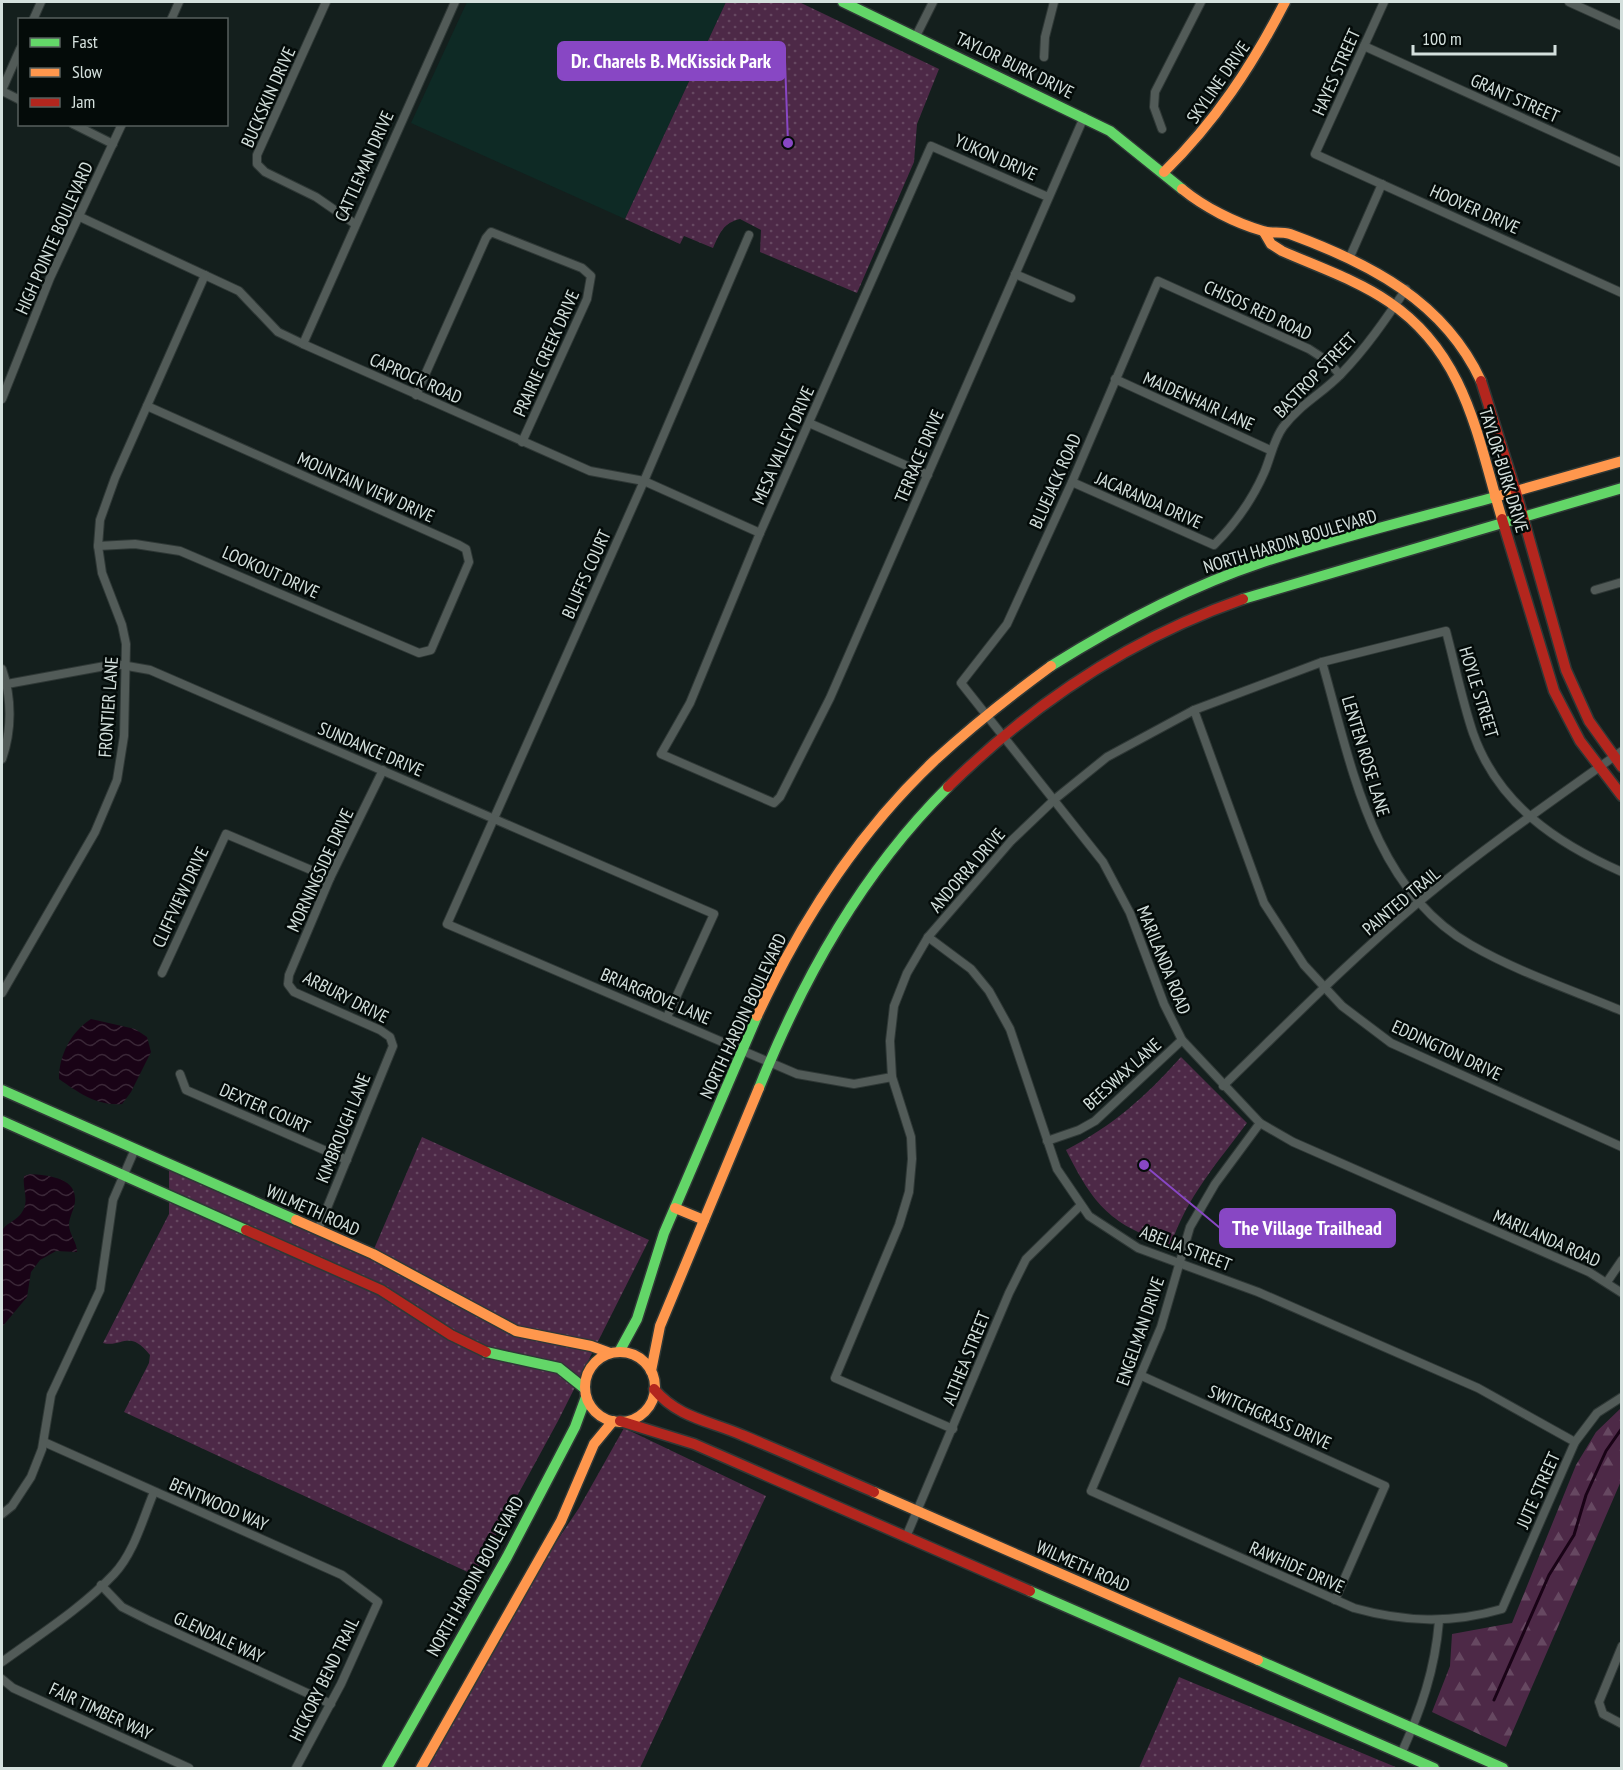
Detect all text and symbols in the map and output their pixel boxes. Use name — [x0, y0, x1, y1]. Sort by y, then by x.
legend — [18, 18, 228, 126]
scale bar — [1413, 18, 1556, 56]
street label: HAYES STREET — [1307, 25, 1365, 119]
street label: TAYLOR BURK DRIVE — [952, 26, 1078, 104]
text: 100 m — [1422, 27, 1462, 50]
text: Fast — [72, 30, 98, 53]
street label: SKYLINE DRIVE — [1181, 36, 1255, 128]
callout: Dr. Charels B. McKissick Park — [558, 42, 785, 80]
street label: BUCKSKIN DRIVE — [236, 43, 300, 151]
text: Dr. Charels B. McKissick Park — [571, 48, 772, 74]
text: Slow — [72, 60, 103, 83]
street label: GRANT STREET — [1467, 68, 1563, 128]
text: Jam — [71, 90, 95, 113]
street label: CATTLEMAN DRIVE — [329, 107, 399, 225]
street label: YUKON DRIVE — [951, 129, 1041, 185]
street label: HIGH POINTE BOULEVARD — [10, 158, 98, 318]
street label: HOOVER DRIVE — [1427, 179, 1523, 239]
street label: CHISOS RED ROAD — [1200, 275, 1316, 345]
street label: PRAIRIE CREEK DRIVE — [508, 286, 584, 420]
street label: BASTROP STREET — [1269, 327, 1361, 423]
street label: CAPROCK ROAD — [366, 347, 466, 409]
street label: MAIDENHAIR LANE — [1140, 366, 1258, 436]
street label: MESA VALLEY DRIVE — [747, 382, 819, 508]
street label: TAYLOR-BURK DRIVE — [1474, 405, 1534, 535]
street label: TERRACE DRIVE — [889, 406, 949, 506]
street label: BLUEJACK ROAD — [1024, 430, 1086, 532]
street label: MOUNTAIN VIEW DRIVE — [294, 447, 438, 527]
street label: JACARANDA DRIVE — [1091, 466, 1206, 534]
street label: NORTH HARDIN BOULEVARD — [1201, 504, 1379, 578]
street label: BLUFFS COURT — [556, 526, 616, 622]
street label: LOOKOUT DRIVE — [219, 540, 323, 604]
street label: HOYLE STREET — [1454, 644, 1504, 740]
street label: FRONTIER LANE — [93, 656, 123, 758]
street label: LENTEN ROSE LANE — [1337, 693, 1395, 819]
street label: SUNDANCE DRIVE — [315, 716, 427, 782]
street label: MORNINGSIDE DRIVE — [281, 805, 359, 935]
street label: ANDORRA DRIVE — [924, 823, 1010, 917]
street label: CLIFFVIEW DRIVE — [147, 843, 213, 951]
street label: PAINTED TRAIL — [1357, 861, 1445, 940]
street label: MARILANDA ROAD — [1132, 902, 1196, 1018]
street label: NORTH HARDIN BOULEVARD — [695, 930, 791, 1102]
street label: BRIARGROVE LANE — [597, 962, 715, 1030]
street label: ARBURY DRIVE — [299, 966, 393, 1028]
street label: EDDINGTON DRIVE — [1388, 1015, 1506, 1085]
street label: BEESWAX LANE — [1078, 1033, 1166, 1115]
street label: KIMBROUGH LANE — [311, 1070, 375, 1186]
street label: DEXTER COURT — [216, 1078, 314, 1138]
street label: WILMETH ROAD — [263, 1179, 363, 1241]
street label: MARILANDA ROAD — [1490, 1204, 1604, 1272]
callout: The Village Trailhead — [1220, 1209, 1395, 1247]
text: The Village Trailhead — [1232, 1215, 1382, 1241]
street label: ABELIA STREET — [1137, 1220, 1235, 1276]
street label: ENGELMAN DRIVE — [1111, 1274, 1169, 1388]
street label: ALTHEA STREET — [937, 1308, 995, 1408]
street label: SWITCHGRASS DRIVE — [1205, 1380, 1335, 1454]
street label: JUTE STREET — [1511, 1448, 1565, 1533]
street label: BENTWOOD WAY — [166, 1472, 273, 1536]
street label: NORTH HARDIN BOULEVARD — [421, 1492, 529, 1660]
street label: WILMETH ROAD — [1033, 1535, 1133, 1597]
street label: RAWHIDE DRIVE — [1246, 1536, 1348, 1598]
street label: GLENDALE WAY — [170, 1606, 269, 1668]
street label: HICKORY BEND TRAIL — [284, 1613, 364, 1745]
street label: FAIR TIMBER WAY — [46, 1677, 157, 1745]

